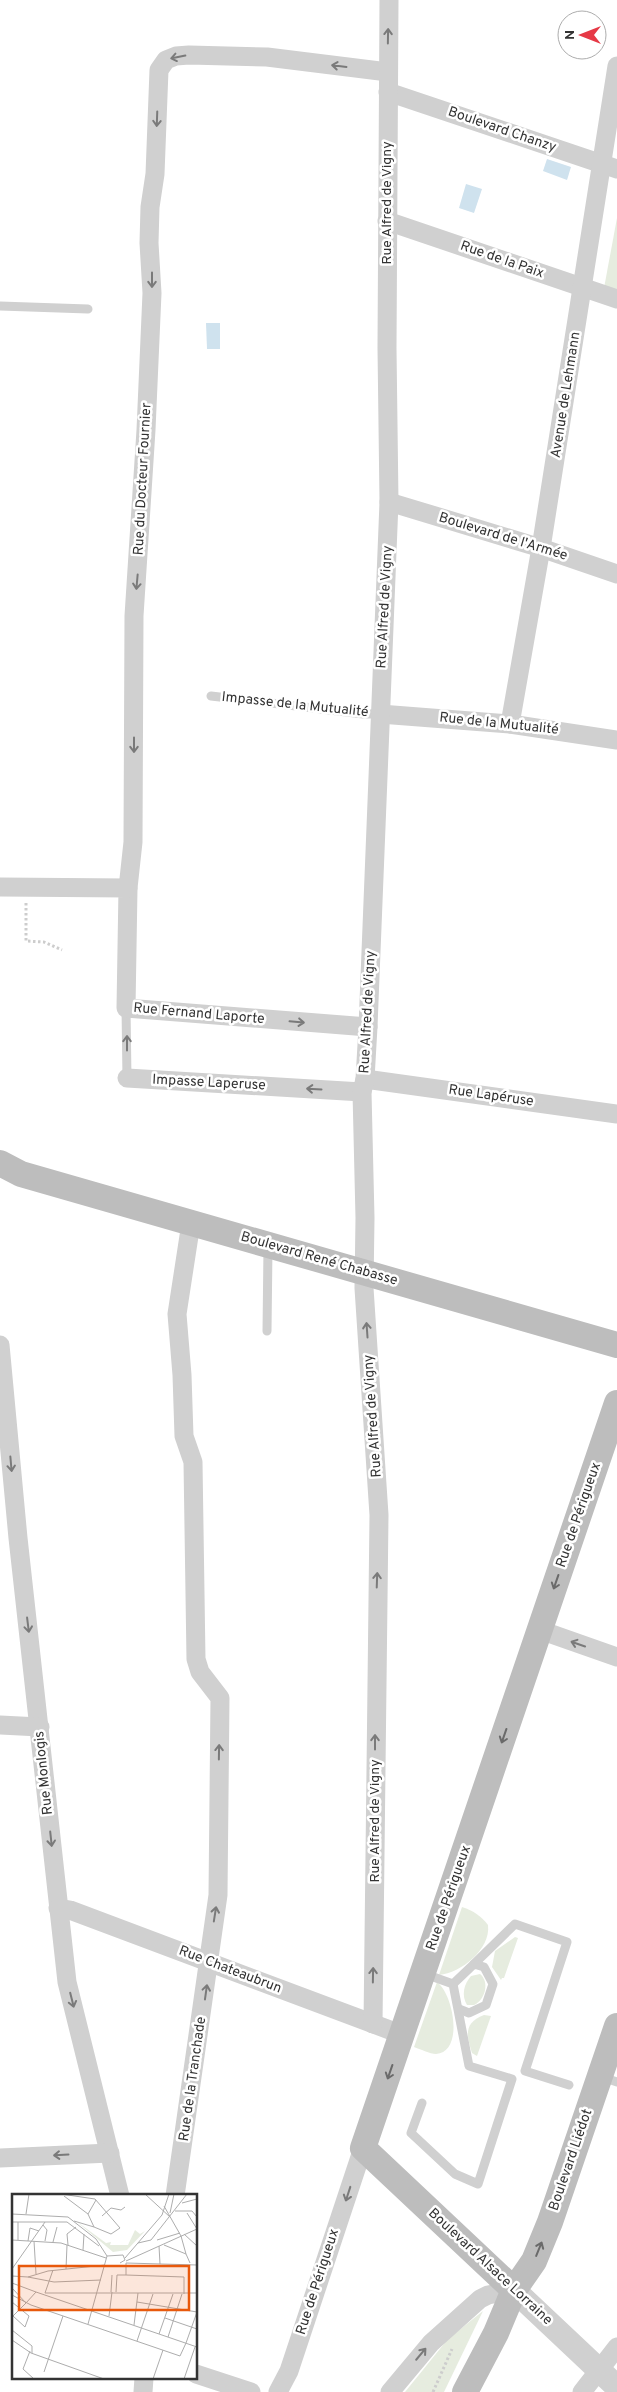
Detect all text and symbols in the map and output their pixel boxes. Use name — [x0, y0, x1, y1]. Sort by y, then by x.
north arrow — [557, 10, 607, 60]
one-way arrow — [383, 28, 393, 44]
text: N — [562, 30, 579, 40]
one-way arrow — [170, 53, 186, 62]
one-way arrow — [332, 61, 348, 71]
street label: Boulevard Chanzy — [446, 104, 558, 156]
one-way arrow — [153, 110, 162, 126]
street label: Rue Alfred de Vigny — [379, 141, 396, 265]
street label: Rue de la Paix — [458, 238, 546, 282]
one-way arrow — [147, 272, 157, 288]
street label: Avenue de Lehmann — [548, 331, 584, 459]
street label: Rue du Docteur Fournier — [131, 402, 156, 556]
street label: Boulevard de l'Armée — [436, 509, 570, 565]
street label: Rue Alfred de Vigny — [373, 545, 397, 669]
one-way arrow — [132, 574, 142, 590]
street label: Impasse de la Mutualité — [221, 689, 369, 721]
street label: Rue de la Mutualité — [438, 709, 560, 739]
one-way arrow — [129, 736, 139, 753]
street label: Rue Alfred de Vigny — [356, 950, 380, 1074]
street label: Rue Fernand Laporte — [133, 1000, 265, 1028]
one-way arrow — [289, 1018, 305, 1027]
one-way arrow — [122, 1035, 132, 1052]
street label: Impasse Laperuse — [152, 1072, 266, 1094]
street label: Rue Lapéruse — [447, 1082, 535, 1110]
one-way arrow — [306, 1085, 322, 1094]
street label: Boulevard René Chabasse — [239, 1228, 399, 1290]
one-way arrow — [362, 1323, 372, 1339]
street label: Rue Alfred de Vigny — [360, 1354, 386, 1478]
one-way arrow — [6, 1455, 16, 1471]
street label: Rue de Périgueux — [553, 1460, 605, 1570]
one-way arrow — [372, 1572, 382, 1588]
one-way arrow — [551, 1574, 560, 1589]
one-way arrow — [23, 1617, 33, 1633]
one-way arrow — [571, 1639, 587, 1648]
one-way arrow — [499, 1728, 508, 1743]
street label: Rue Monlogis — [31, 1730, 57, 1816]
one-way arrow — [371, 1735, 380, 1751]
one-way arrow — [214, 1744, 224, 1760]
street label: Rue Alfred de Vigny — [367, 1759, 384, 1883]
one-way arrow — [46, 1831, 56, 1847]
street label: Rue de Périgueux — [423, 1843, 475, 1953]
one-way arrow — [210, 1907, 220, 1923]
street label: Rue Chateaubrun — [176, 1943, 284, 1997]
one-way arrow — [369, 1967, 378, 1983]
one-way arrow — [201, 1984, 211, 2000]
one-way arrow — [67, 1991, 77, 2007]
street label: Rue de la Tranchade — [176, 2015, 210, 2143]
one-way arrow — [385, 2064, 394, 2079]
street label: Boulevard Liédot — [546, 2107, 596, 2213]
one-way arrow — [54, 2151, 70, 2160]
one-way arrow — [342, 2186, 352, 2202]
inset map — [12, 2194, 198, 2380]
street label: Boulevard Alsace Lorraine — [424, 2205, 556, 2329]
street label: Rue de Périgueux — [293, 2227, 343, 2337]
one-way arrow — [535, 2241, 544, 2257]
one-way arrow — [416, 2348, 427, 2361]

